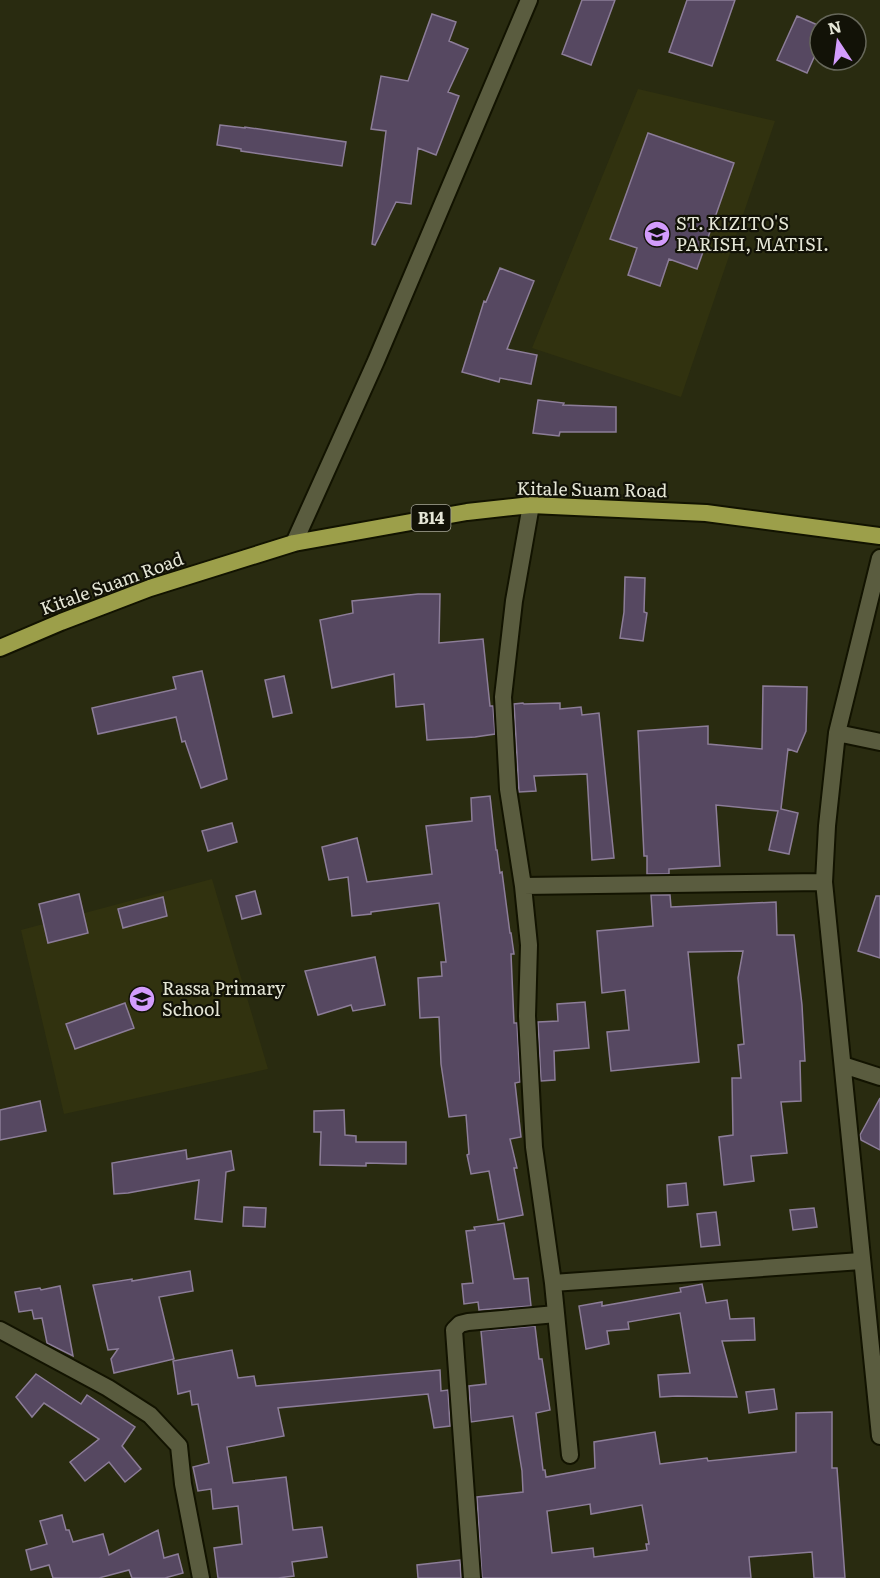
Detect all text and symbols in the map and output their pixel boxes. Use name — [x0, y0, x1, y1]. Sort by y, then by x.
north arrow — [808, 12, 868, 72]
text: N — [825, 13, 844, 40]
place label: ST. KIZITO'S PARISH, MATISI. — [676, 209, 829, 257]
school or university icon: ST. KIZITO'S PARISH, MATISI. — [642, 219, 672, 249]
street label: Kitale Suam Road — [516, 474, 668, 503]
road number: B14 — [412, 505, 450, 531]
street label: Kitale Suam Road — [36, 544, 187, 621]
place label: Rassa Primary School — [162, 974, 286, 1022]
school or university icon: Rassa Primary School — [127, 984, 157, 1014]

